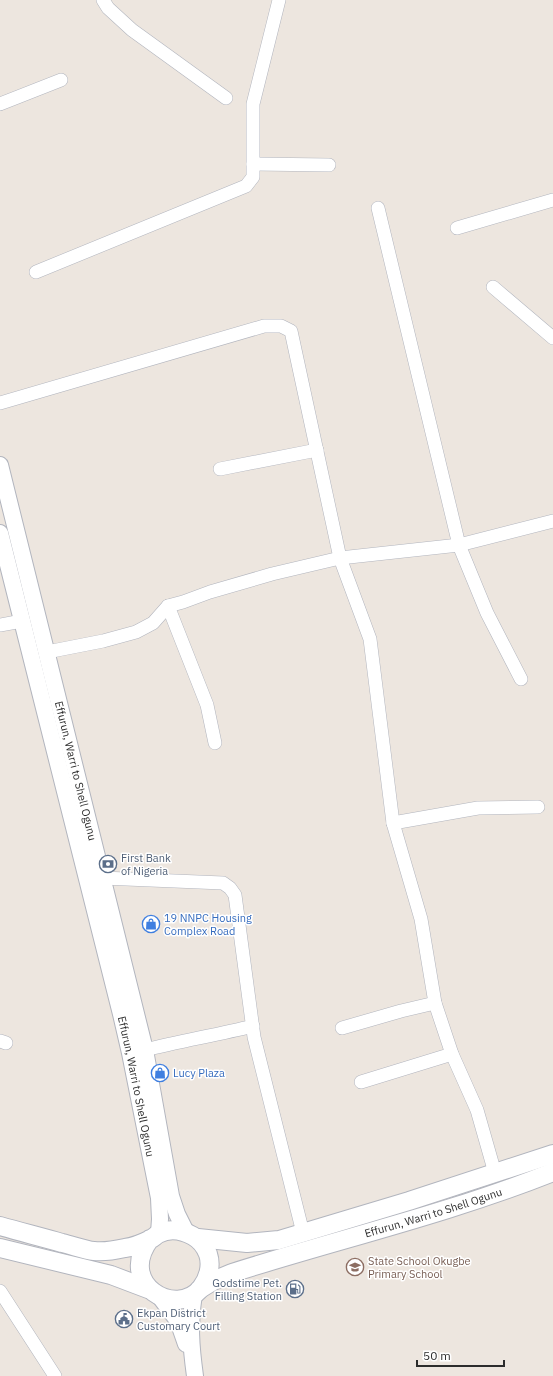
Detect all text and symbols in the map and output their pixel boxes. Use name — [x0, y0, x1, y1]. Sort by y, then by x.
street label: Effurun, Warri to Shell Ogunu — [52, 700, 100, 842]
place label: First Bank of Nigeria — [121, 851, 171, 878]
bank icon: First Bank of Nigeria — [98, 854, 118, 874]
place label: 19 NNPC Housing Complex Road — [164, 911, 252, 938]
shop icon: 19 NNPC Housing Complex Road — [141, 914, 161, 934]
street label: Effurun, Warri to Shell Ogunu — [115, 1015, 158, 1158]
shop icon: Lucy Plaza — [150, 1063, 170, 1083]
place label: Lucy Plaza — [173, 1066, 225, 1080]
street label: Effurun, Warri to Shell Ogunu — [363, 1185, 504, 1240]
place label: State School Okugbe Primary School — [368, 1254, 471, 1281]
school or university icon: State School Okugbe Primary School — [345, 1257, 365, 1277]
place label: Godstime Pet. Filling Station — [212, 1276, 282, 1303]
fuel station icon: Godstime Pet. Filling Station — [285, 1279, 305, 1299]
place label: Ekpan District Customary Court — [137, 1306, 220, 1333]
public building icon: Ekpan District Customary Court — [114, 1309, 134, 1329]
scale bar — [417, 1342, 504, 1368]
text: 50 m — [423, 1348, 451, 1363]

